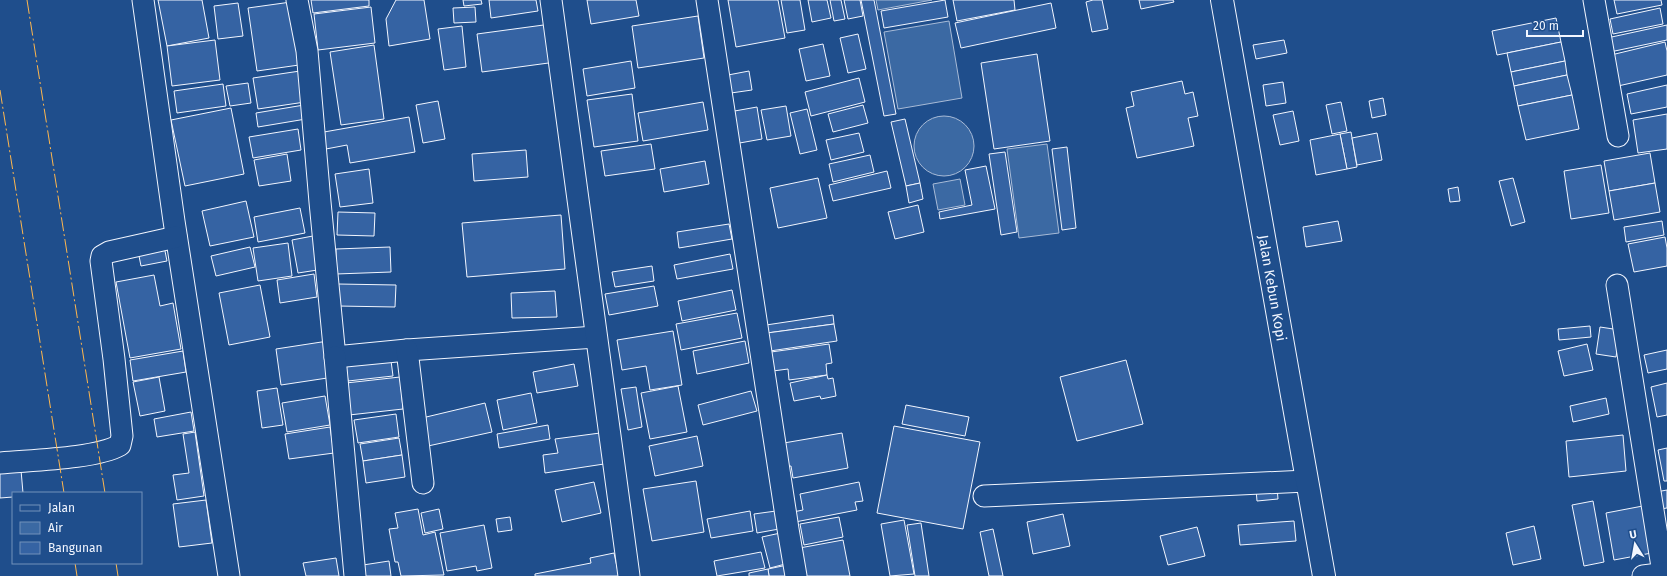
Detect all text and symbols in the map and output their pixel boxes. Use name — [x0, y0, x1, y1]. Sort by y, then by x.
scale bar — [1527, 12, 1583, 38]
text: 20 m — [1533, 19, 1559, 33]
street label: Jalan Kebun Kopi — [1254, 233, 1290, 343]
legend — [12, 492, 142, 564]
text: Jalan — [48, 501, 75, 515]
text: Air — [48, 521, 63, 535]
north arrow — [1615, 524, 1655, 564]
text: U — [1628, 528, 1638, 542]
text: Bangunan — [48, 541, 103, 555]

